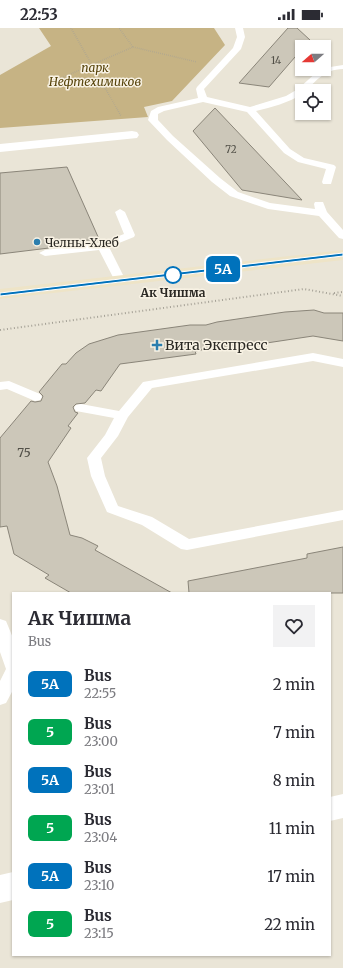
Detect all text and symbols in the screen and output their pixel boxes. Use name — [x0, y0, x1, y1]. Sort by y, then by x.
text: 22:53 — [20, 5, 58, 24]
north arrow — [295, 40, 331, 76]
map controls — [295, 40, 331, 120]
house number: 14 — [271, 54, 281, 67]
park label: парк Нефтехимиков — [49, 60, 141, 89]
button: locate — [295, 84, 331, 120]
house number: 72 — [225, 143, 237, 156]
place label: Челны-Хлеб — [45, 235, 119, 250]
marker: Челны-Хлеб — [32, 237, 42, 247]
line badge: 5А — [205, 256, 241, 282]
text: 5А — [214, 260, 232, 278]
marker: Ак Чишма — [164, 266, 182, 284]
place label: Ак Чишма — [139, 285, 206, 300]
place label: Вита Экспресс — [165, 336, 268, 354]
marker: Вита Экспресс — [152, 340, 162, 350]
house number: 75 — [17, 445, 31, 460]
button: heart — [273, 605, 315, 647]
text: Ак Чишма — [28, 606, 131, 630]
text: Bus — [28, 633, 51, 650]
text: Bus — [84, 666, 112, 685]
text: 5А — [41, 675, 59, 693]
text: 2 min — [273, 675, 315, 694]
text: 22:55 — [84, 685, 116, 702]
text: Bus — [84, 714, 112, 733]
text: 5 — [46, 723, 54, 741]
text: 7 min — [273, 723, 315, 742]
text: 23:00 — [84, 733, 118, 750]
text: Bus — [84, 762, 112, 781]
text: 5А — [41, 771, 59, 789]
text: 8 min — [273, 771, 315, 790]
text: 23:01 — [84, 781, 115, 798]
text: Bus — [84, 810, 112, 829]
text: 5 — [46, 819, 54, 837]
text: 11 min — [269, 819, 315, 838]
text: 23:04 — [84, 829, 117, 846]
text: Bus — [84, 858, 112, 877]
text: 5А — [41, 867, 59, 885]
text: 17 min — [267, 867, 315, 886]
text: 23:10 — [84, 877, 114, 894]
text: Bus — [84, 906, 112, 925]
text: 5 — [46, 915, 54, 933]
text: 22 min — [264, 915, 315, 934]
text: 23:15 — [84, 925, 114, 942]

